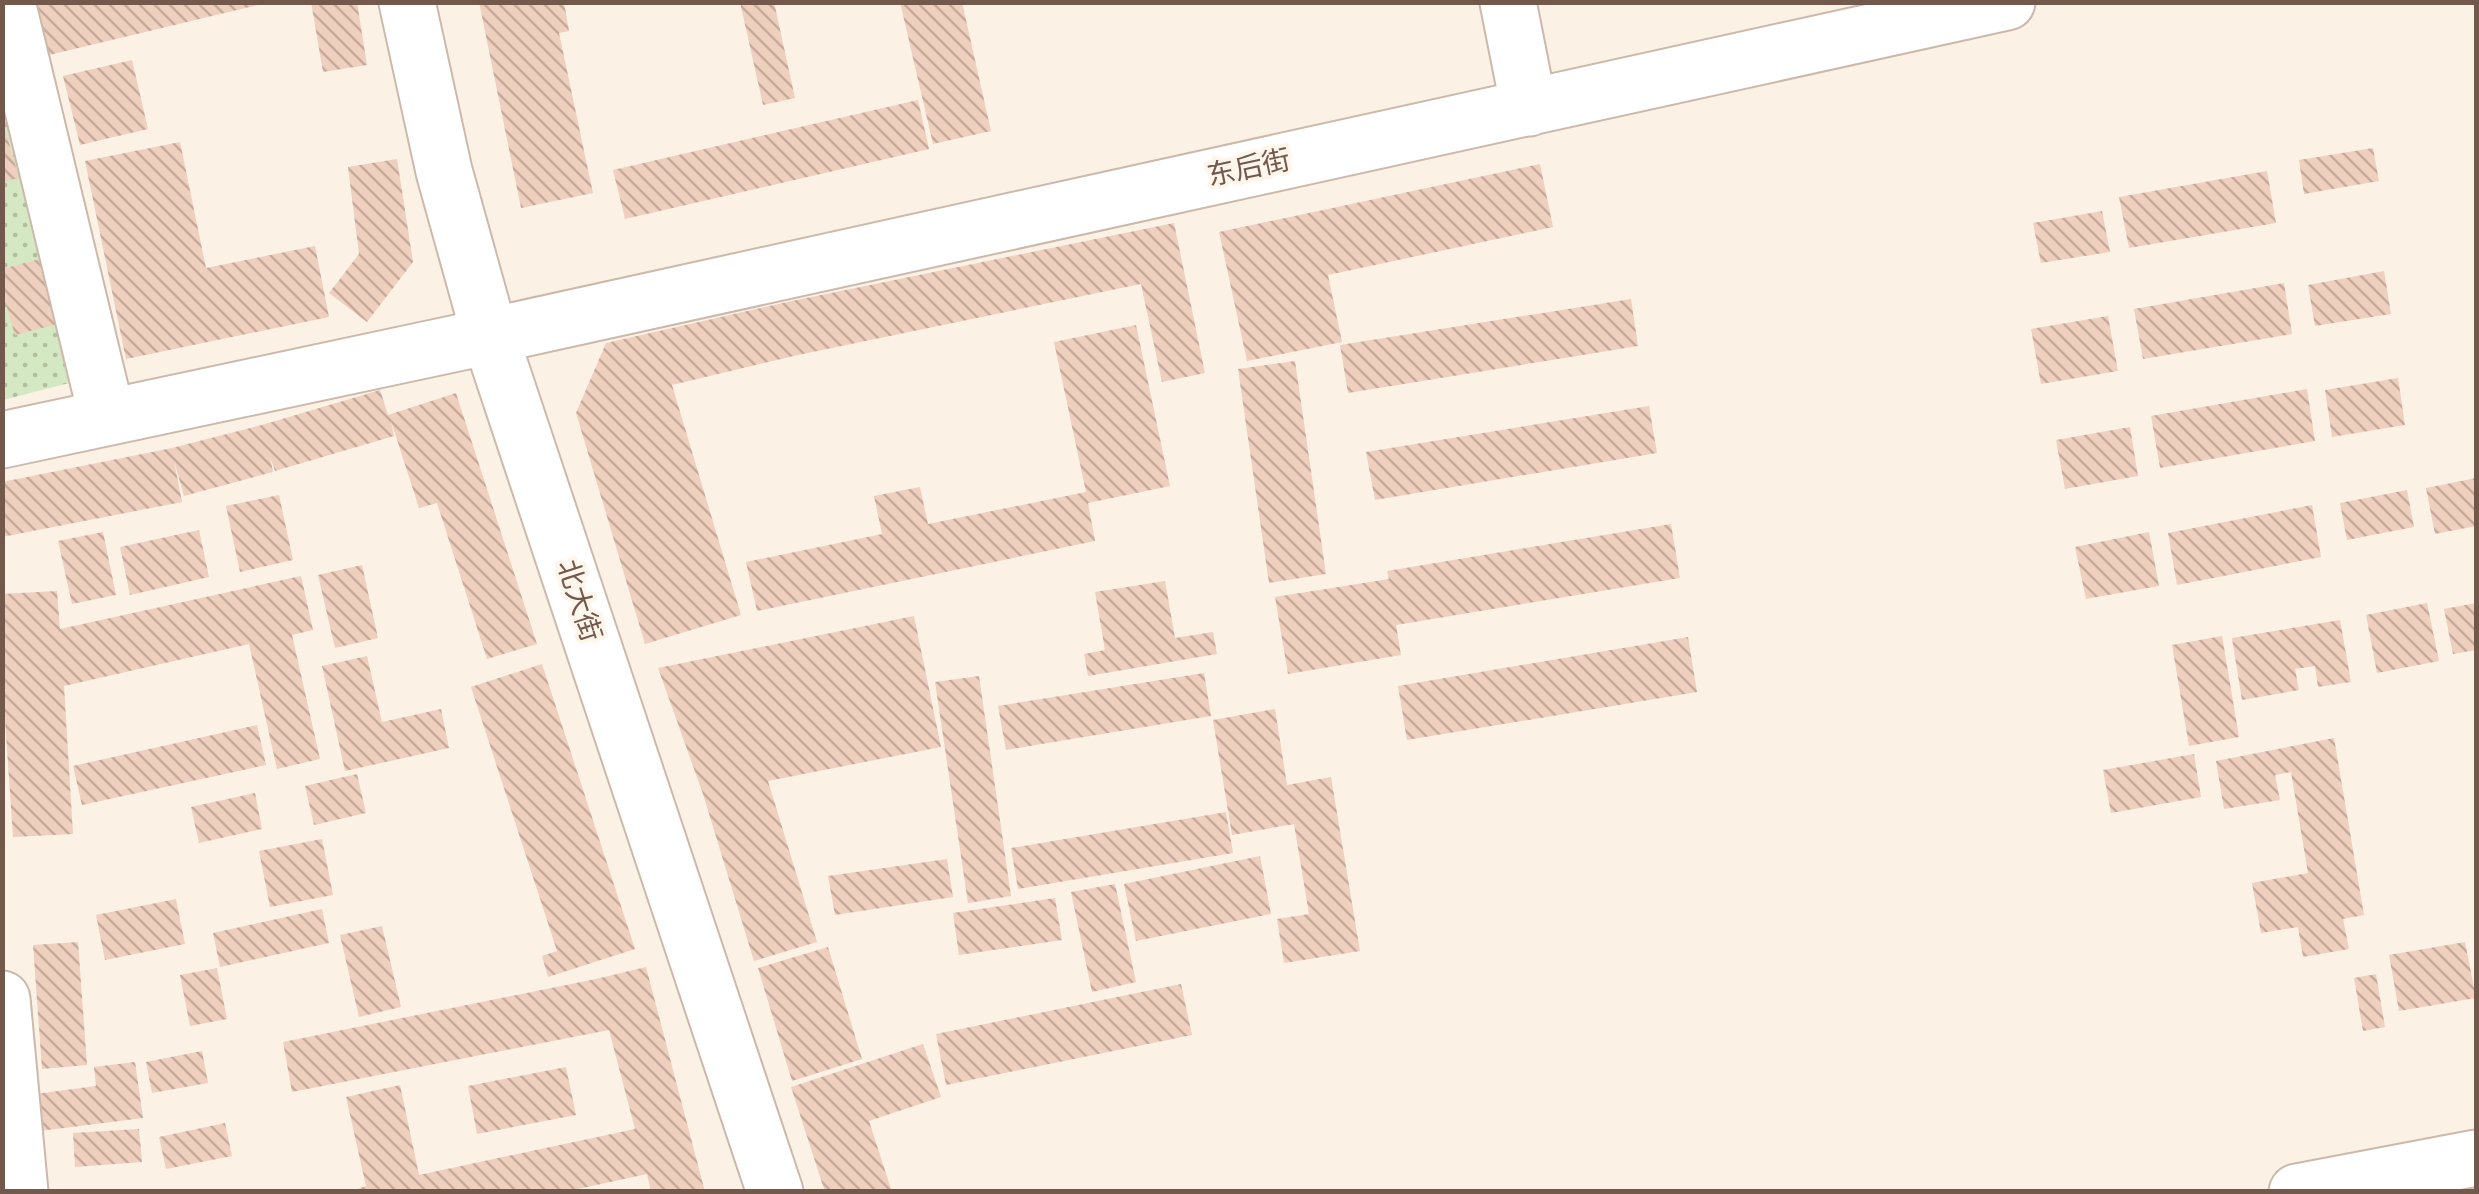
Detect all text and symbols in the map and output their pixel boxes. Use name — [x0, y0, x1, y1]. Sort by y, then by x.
street label: 东后街 — [1205, 145, 1293, 191]
street label: 北大街 — [552, 556, 606, 645]

